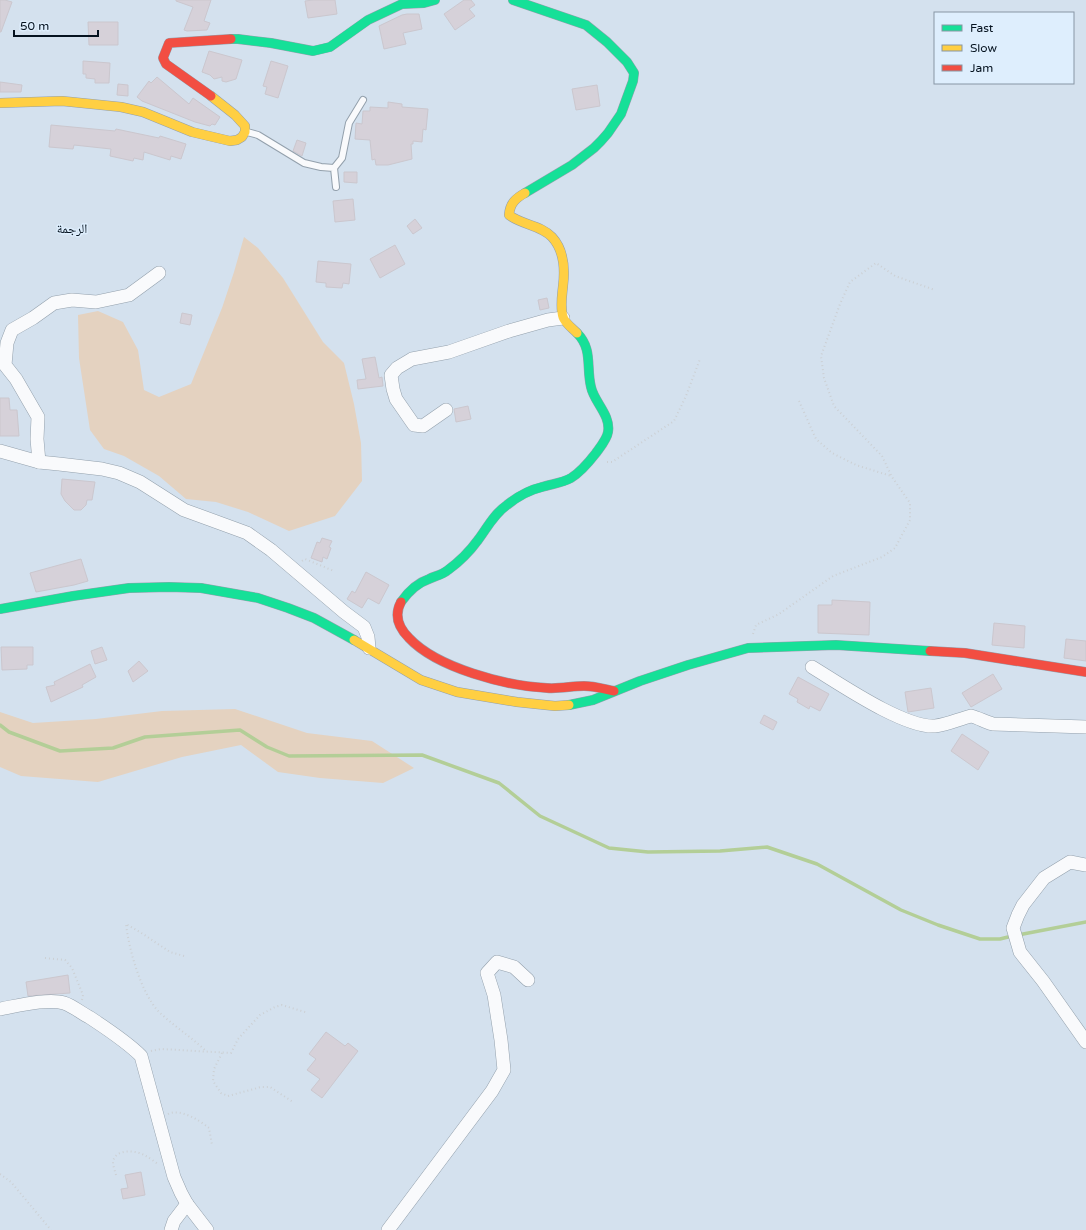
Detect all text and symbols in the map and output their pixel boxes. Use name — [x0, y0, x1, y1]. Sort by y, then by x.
scale bar — [14, 12, 98, 38]
legend — [934, 12, 1074, 84]
text: 50 m — [20, 19, 49, 33]
text: Fast — [970, 21, 994, 35]
text: Slow — [970, 41, 997, 55]
text: Jam — [970, 61, 993, 75]
district label: الرجمة — [57, 221, 87, 237]

